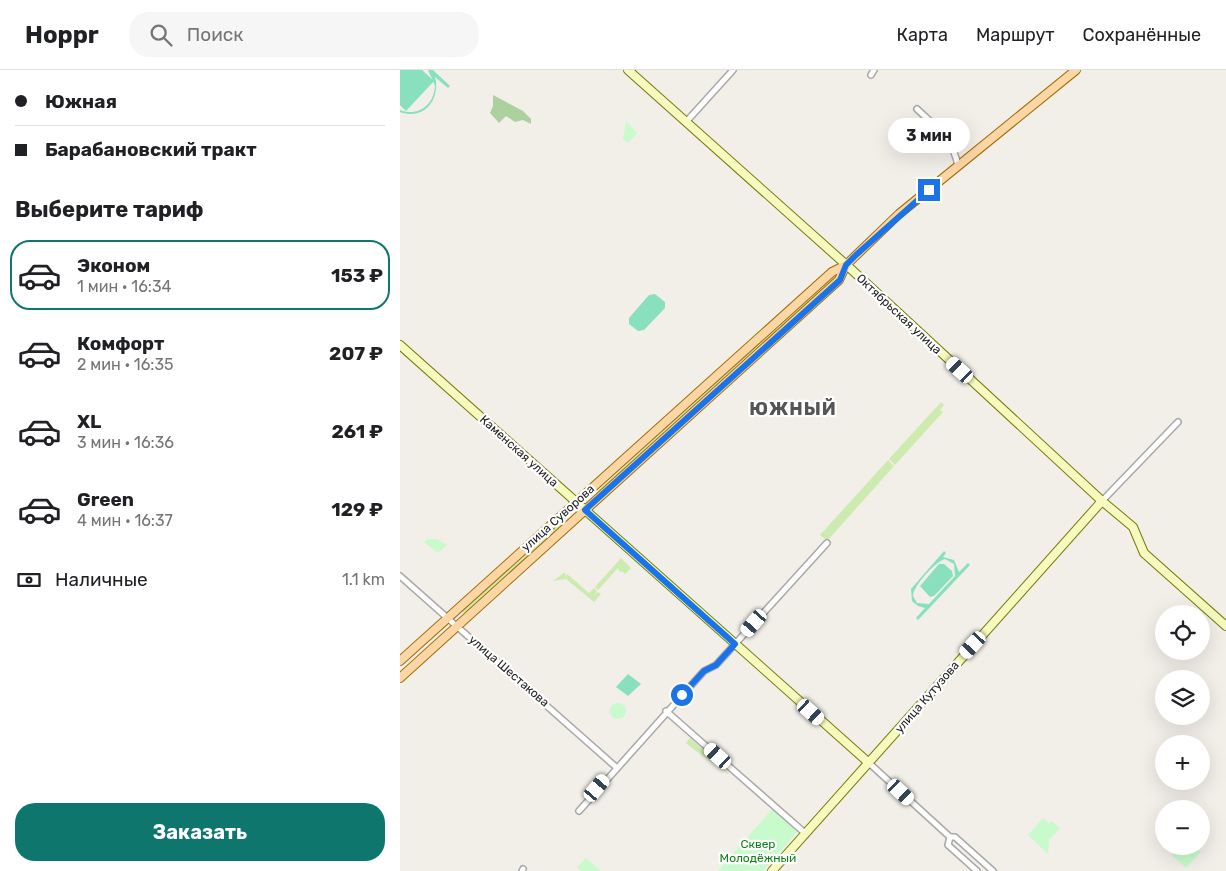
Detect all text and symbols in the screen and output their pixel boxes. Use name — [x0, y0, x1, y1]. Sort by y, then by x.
search box — [129, 12, 479, 57]
text: Hoppr — [25, 21, 99, 49]
icon: search — [147, 21, 175, 49]
text: Поиск — [187, 23, 243, 46]
text: Карта — [897, 24, 948, 46]
text: Маршрут — [976, 24, 1055, 46]
text: Сохранённые — [1083, 24, 1201, 46]
text: Южная — [45, 90, 117, 113]
callout: 3 мин — [888, 118, 970, 152]
text: 3 мин — [906, 126, 952, 145]
text: Барабановский тракт — [45, 138, 257, 161]
route end — [918, 179, 940, 201]
text: Выберите тариф — [15, 196, 204, 223]
icon: car — [17, 253, 62, 298]
text: Эконом — [77, 254, 150, 277]
text: 153 ₽ — [331, 264, 383, 287]
street label: Октябрьская улица — [854, 271, 944, 357]
text: 1 мин · 16:34 — [77, 277, 171, 296]
icon: car — [17, 331, 62, 376]
text: Комфорт — [77, 332, 164, 355]
text: 207 ₽ — [329, 342, 383, 365]
car — [943, 354, 976, 386]
text: 2 мин · 16:35 — [77, 355, 174, 374]
district label: ЮЖНЫЙ — [749, 398, 837, 420]
icon: car — [17, 409, 62, 454]
text: XL — [77, 410, 101, 433]
street label: Каменская улица — [477, 412, 561, 490]
text: 261 ₽ — [331, 420, 383, 443]
text: 3 мин · 16:36 — [77, 433, 174, 452]
street label: улица Суворова — [519, 482, 597, 554]
icon: car — [17, 487, 62, 532]
text: Green — [77, 488, 134, 511]
text: 129 ₽ — [331, 498, 383, 521]
text: 4 мин · 16:37 — [77, 511, 173, 530]
icon: cash — [15, 566, 43, 594]
text: Наличные — [55, 568, 148, 591]
text: 1.1 km — [342, 570, 385, 589]
map controls — [1155, 605, 1210, 855]
button: locate — [1155, 605, 1210, 660]
car — [738, 607, 769, 639]
car — [957, 629, 988, 661]
street label: улица Шестакова — [466, 632, 552, 710]
street label: улица Кутузова — [892, 658, 962, 736]
button: layers — [1155, 670, 1210, 725]
route start — [671, 684, 693, 706]
car — [794, 696, 827, 728]
button: + — [1155, 735, 1210, 790]
car — [701, 740, 734, 772]
car — [581, 772, 612, 804]
car — [884, 776, 917, 808]
button: − — [1155, 800, 1210, 855]
button: Заказать — [15, 803, 385, 861]
park label: Сквер Молодёжный — [720, 837, 796, 865]

